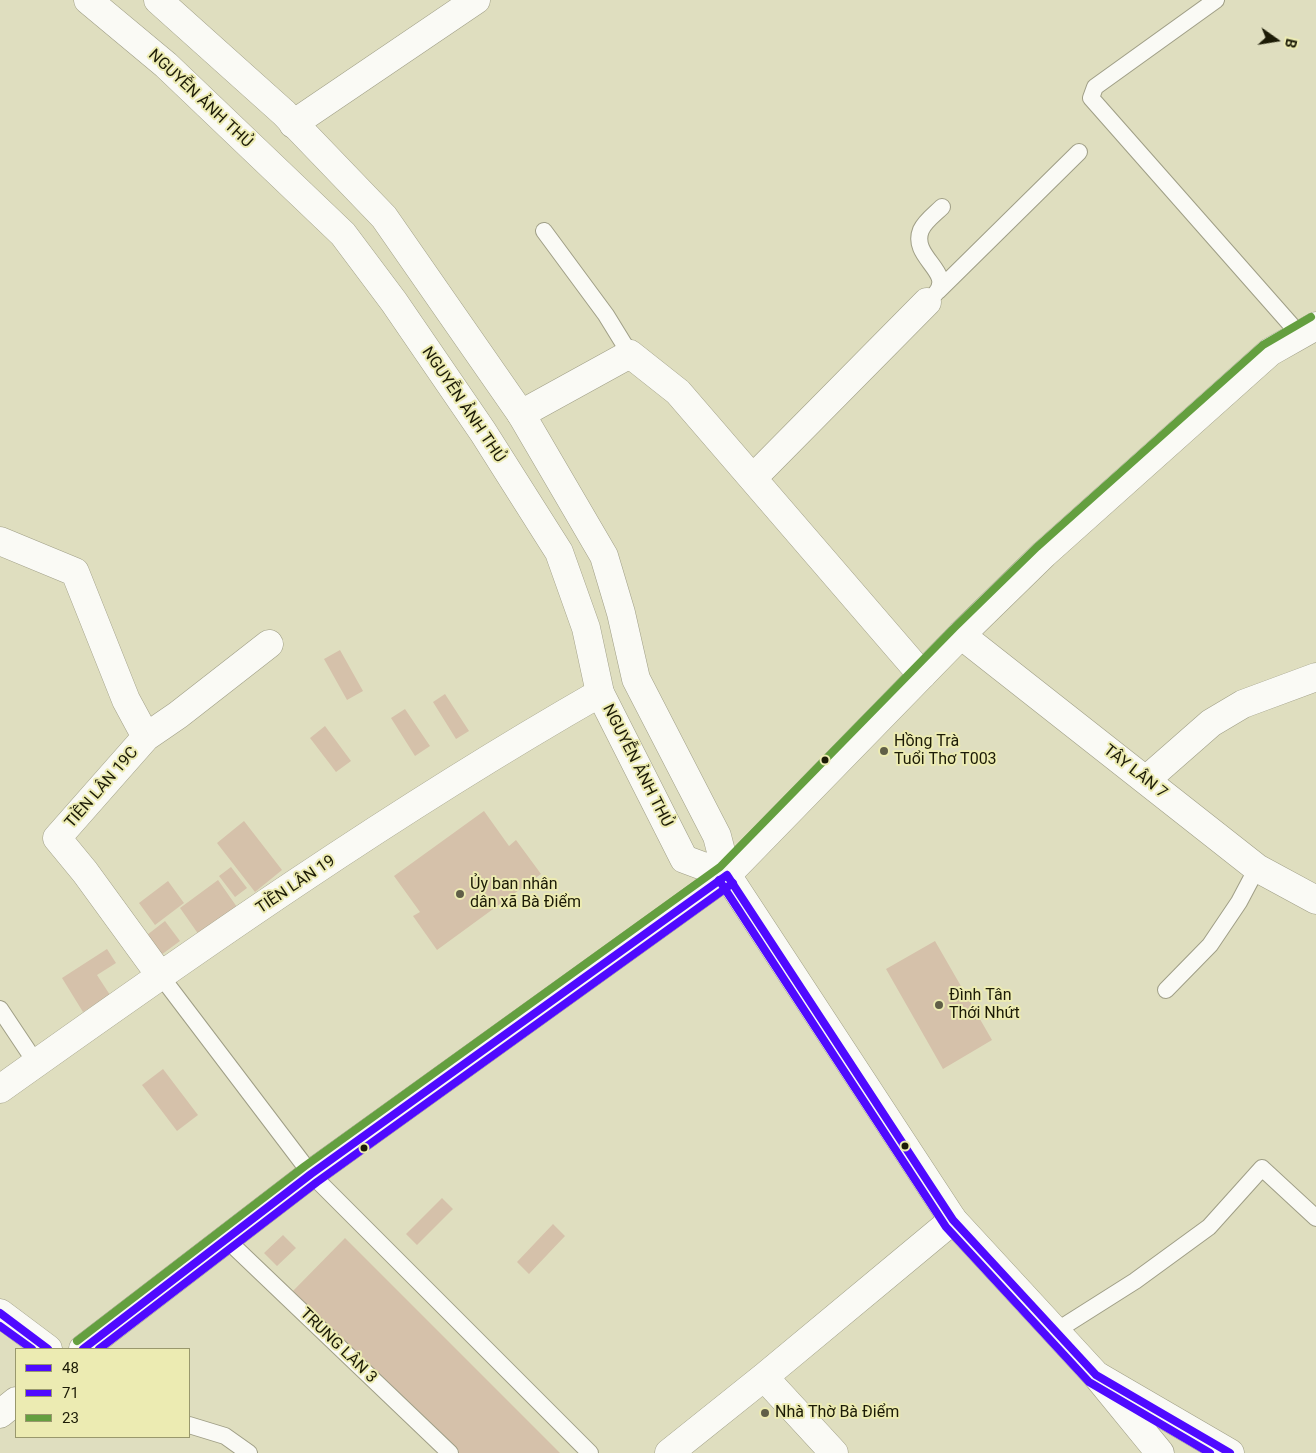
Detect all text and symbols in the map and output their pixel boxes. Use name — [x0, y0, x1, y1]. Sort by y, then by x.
north arrow — [1251, 15, 1301, 65]
text: B — [1282, 37, 1299, 50]
street label: NGUYỄN ẢNH THỦ — [144, 46, 256, 152]
street label: NGUYỄN ẢNH THỦ — [417, 344, 509, 466]
street label: NGUYỄN ẢNH THỦ — [598, 701, 676, 831]
place label: Hồng Trà Tuổi Thơ T003 — [894, 732, 997, 770]
street label: TÂY LÂN 7 — [1099, 741, 1171, 803]
street label: TIỀN LÂN 19C — [62, 743, 142, 833]
marker: Hồng Trà Tuổi Thơ T003 — [878, 745, 890, 757]
unlabelled marker — [820, 755, 830, 765]
street label: TIỀN LÂN 19 — [253, 852, 339, 918]
place label: Ủy ban nhân dân xã Bà Điểm — [470, 875, 581, 913]
marker: Ủy ban nhân dân xã Bà Điểm — [454, 888, 466, 900]
place label: Đình Tân Thới Nhứt — [949, 986, 1020, 1024]
marker: Đình Tân Thới Nhứt — [933, 999, 945, 1011]
unlabelled marker — [900, 1141, 910, 1151]
unlabelled marker — [359, 1143, 369, 1153]
street label: TRUNG LÂN 3 — [295, 1304, 381, 1388]
legend — [15, 1348, 190, 1438]
text: 48 — [62, 1359, 79, 1377]
text: 71 — [62, 1384, 79, 1402]
place label: Nhà Thờ Bà Điểm — [775, 1403, 899, 1423]
marker: Nhà Thờ Bà Điểm — [759, 1407, 771, 1419]
text: 23 — [62, 1409, 79, 1427]

